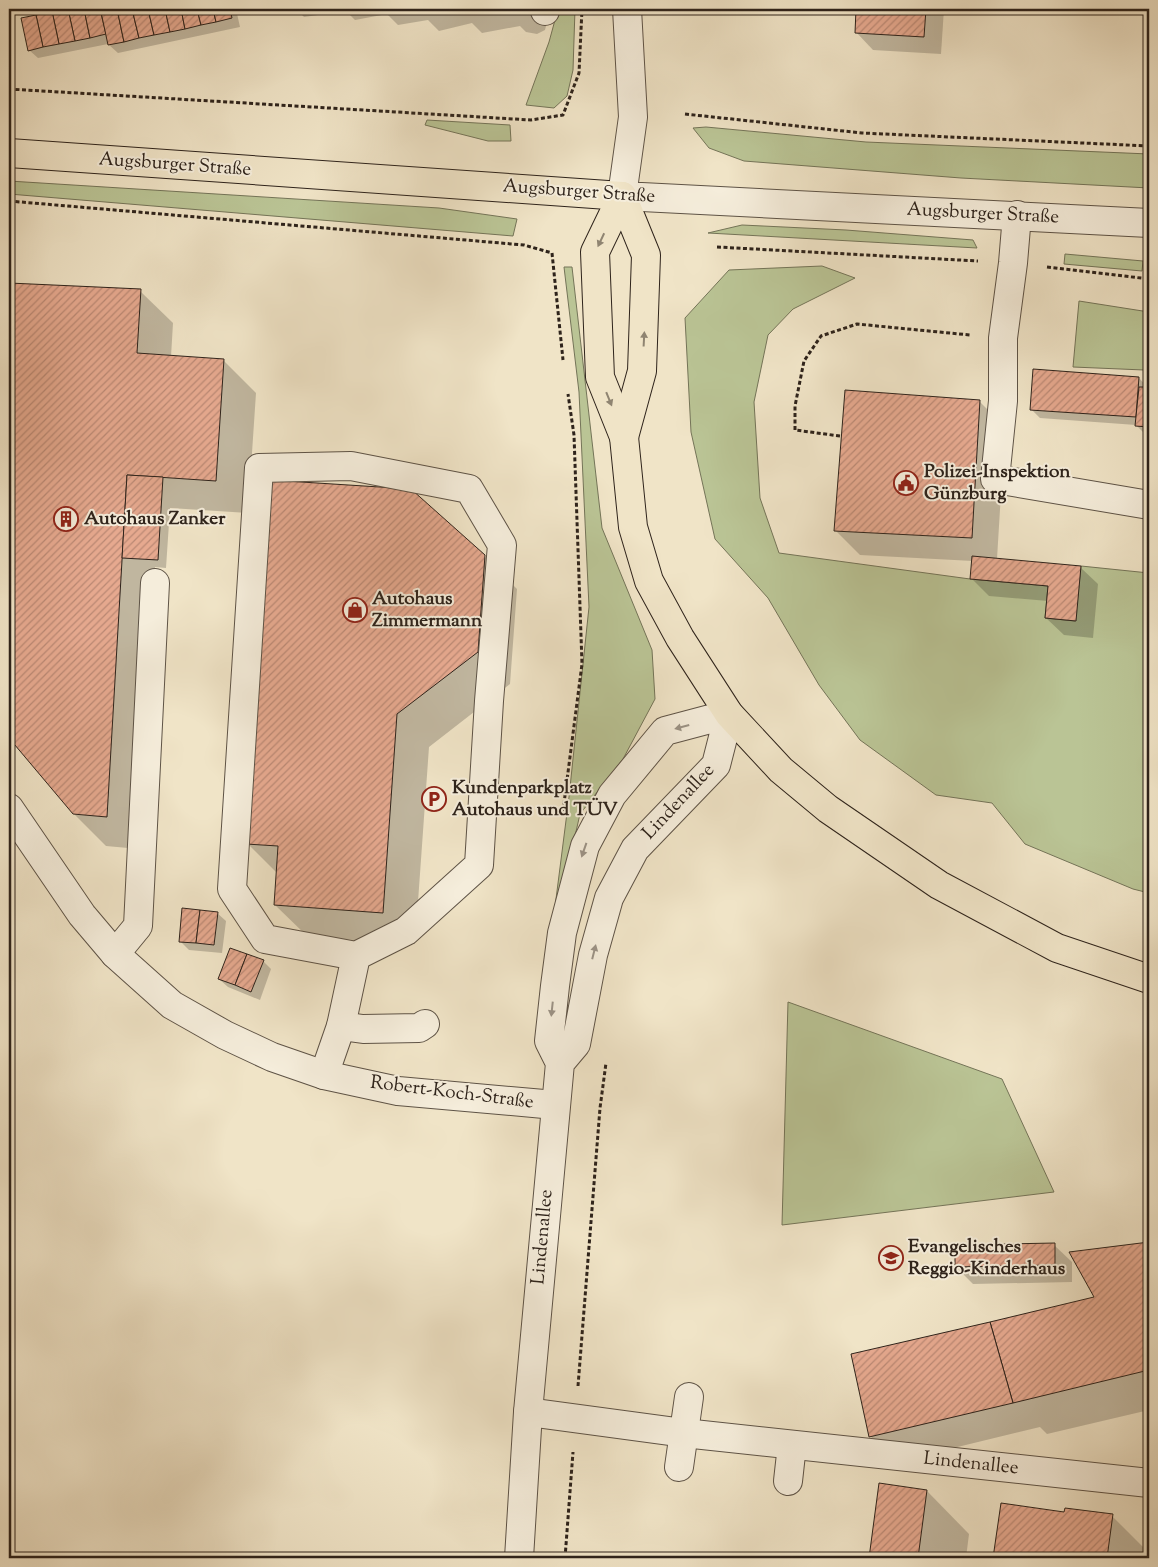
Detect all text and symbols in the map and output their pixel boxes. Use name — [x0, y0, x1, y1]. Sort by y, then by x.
street label: Augsburger Straße — [98, 146, 252, 184]
street label: Augsburger Straße — [502, 173, 656, 211]
street label: Augsburger Straße — [906, 197, 1060, 231]
one-way arrow — [597, 233, 605, 247]
one-way arrow — [640, 330, 648, 346]
one-way arrow — [605, 392, 613, 407]
place label: Polizei-Inspektion Günzburg — [924, 459, 1071, 508]
public building icon: Polizei-Inspektion Günzburg — [893, 470, 919, 496]
building icon: Autohaus Zanker — [53, 506, 79, 532]
place label: Autohaus Zanker — [84, 506, 226, 533]
place label: Autohaus Zimmermann — [372, 586, 483, 635]
shop icon: Autohaus Zimmermann — [342, 597, 368, 623]
one-way arrow — [674, 723, 689, 731]
street label: Lindenallee — [637, 758, 722, 846]
place label: Kundenparkplatz Autohaus und TÜV — [452, 775, 618, 824]
parking icon: Kundenparkplatz Autohaus und TÜV — [421, 786, 447, 812]
one-way arrow — [580, 843, 588, 858]
one-way arrow — [590, 945, 598, 960]
one-way arrow — [548, 1001, 556, 1017]
street label: Robert-Koch-Straße — [369, 1070, 535, 1116]
street label: Lindenallee — [525, 1188, 561, 1286]
place label: Evangelisches Reggio-Kinderhaus — [908, 1234, 1066, 1283]
school or university icon: Evangelisches Reggio-Kinderhaus — [878, 1245, 904, 1271]
street label: Lindenallee — [922, 1446, 1020, 1482]

